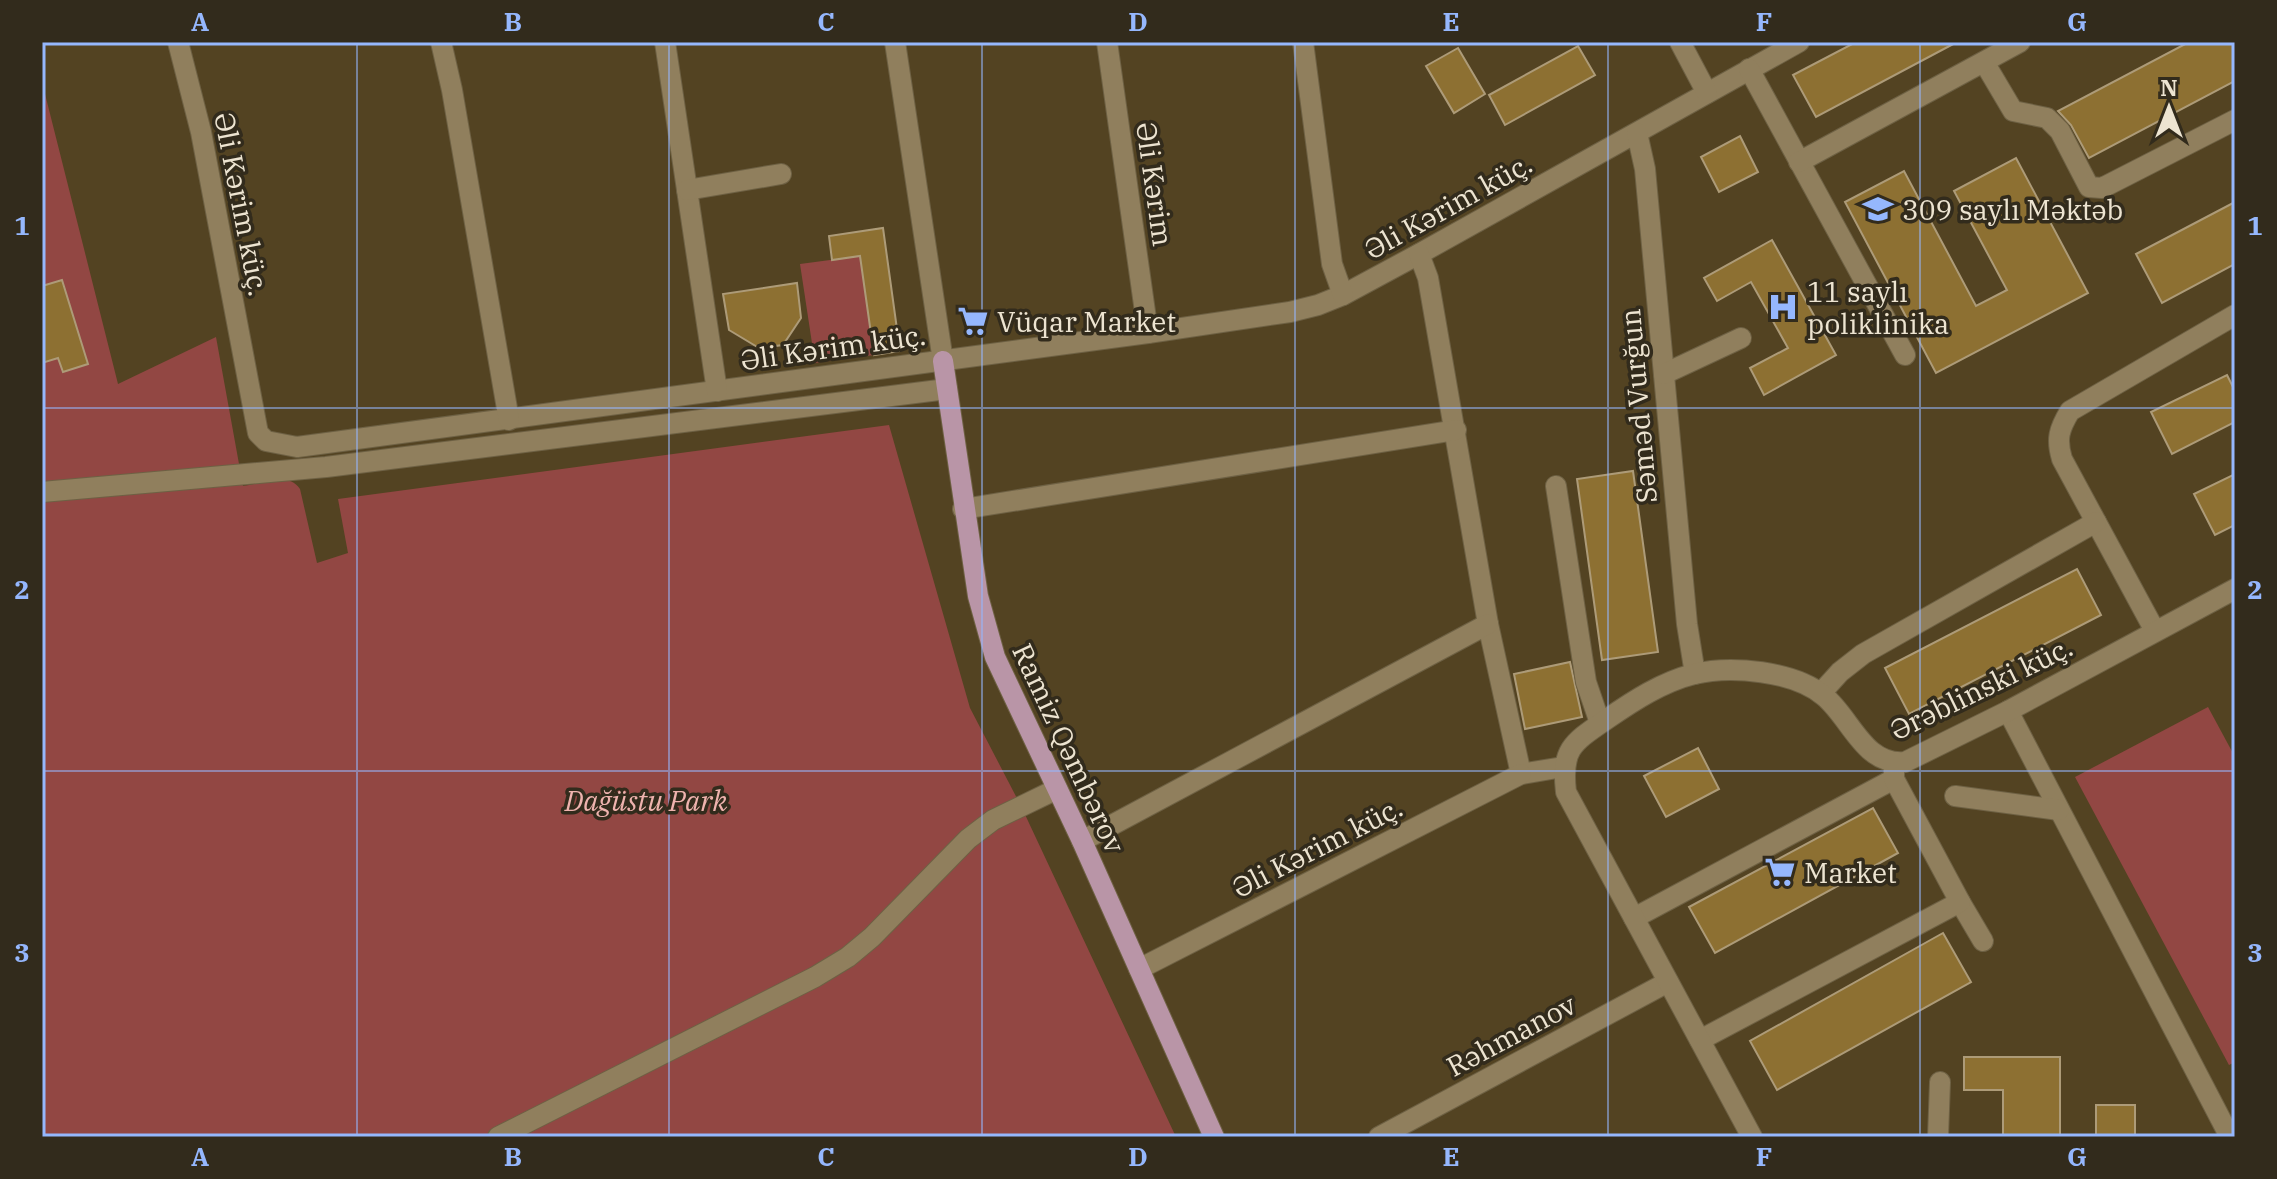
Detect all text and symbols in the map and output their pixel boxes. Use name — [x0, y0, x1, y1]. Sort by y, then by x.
text: A — [191, 4, 209, 38]
text: B — [504, 4, 522, 38]
text: C — [817, 4, 835, 38]
text: D — [1128, 4, 1148, 38]
text: E — [1442, 4, 1460, 38]
text: F — [1756, 4, 1772, 38]
text: G — [2067, 4, 2087, 38]
north arrow — [2129, 68, 2209, 148]
text: N — [2160, 73, 2178, 102]
street label: Əli Kərim küç. — [206, 109, 278, 299]
street label: Əli Kərim — [1128, 119, 1182, 249]
street label: Əli Kərim küç. — [1357, 145, 1539, 267]
place label: 309 saylı Məktəb — [1902, 191, 2123, 228]
school or university icon: 309 saylı Məktəb — [1861, 192, 1895, 226]
text: 1 — [14, 208, 30, 242]
text: 1 — [2247, 208, 2263, 242]
place label: 11 saylı poliklinika — [1807, 273, 1949, 342]
hospital icon: 11 saylı poliklinika — [1766, 290, 1800, 324]
place label: Vüqar Market — [997, 303, 1176, 340]
supermarket icon: Vüqar Market — [956, 304, 990, 338]
street label: Səməd Vurğun — [1611, 307, 1665, 505]
street label: Əli Kərim küç. — [738, 316, 928, 378]
text: 2 — [14, 572, 30, 606]
text: 2 — [2247, 572, 2263, 606]
street label: Ərəblinski küç. — [1883, 628, 2079, 748]
street label: Ramiz Qəmbərov — [1004, 637, 1134, 859]
park label: Dağüstu Park — [564, 782, 727, 819]
street label: Əli Kərim küç. — [1225, 788, 1409, 906]
place label: Market — [1804, 854, 1897, 891]
supermarket icon: Market — [1763, 855, 1797, 889]
text: 3 — [14, 935, 30, 969]
text: 3 — [2247, 935, 2263, 969]
street label: Rəhmanov — [1440, 986, 1582, 1084]
text: A — [191, 1139, 209, 1173]
text: B — [504, 1139, 522, 1173]
text: C — [817, 1139, 835, 1173]
text: D — [1128, 1139, 1148, 1173]
text: E — [1442, 1139, 1460, 1173]
text: F — [1756, 1139, 1772, 1173]
text: G — [2067, 1139, 2087, 1173]

